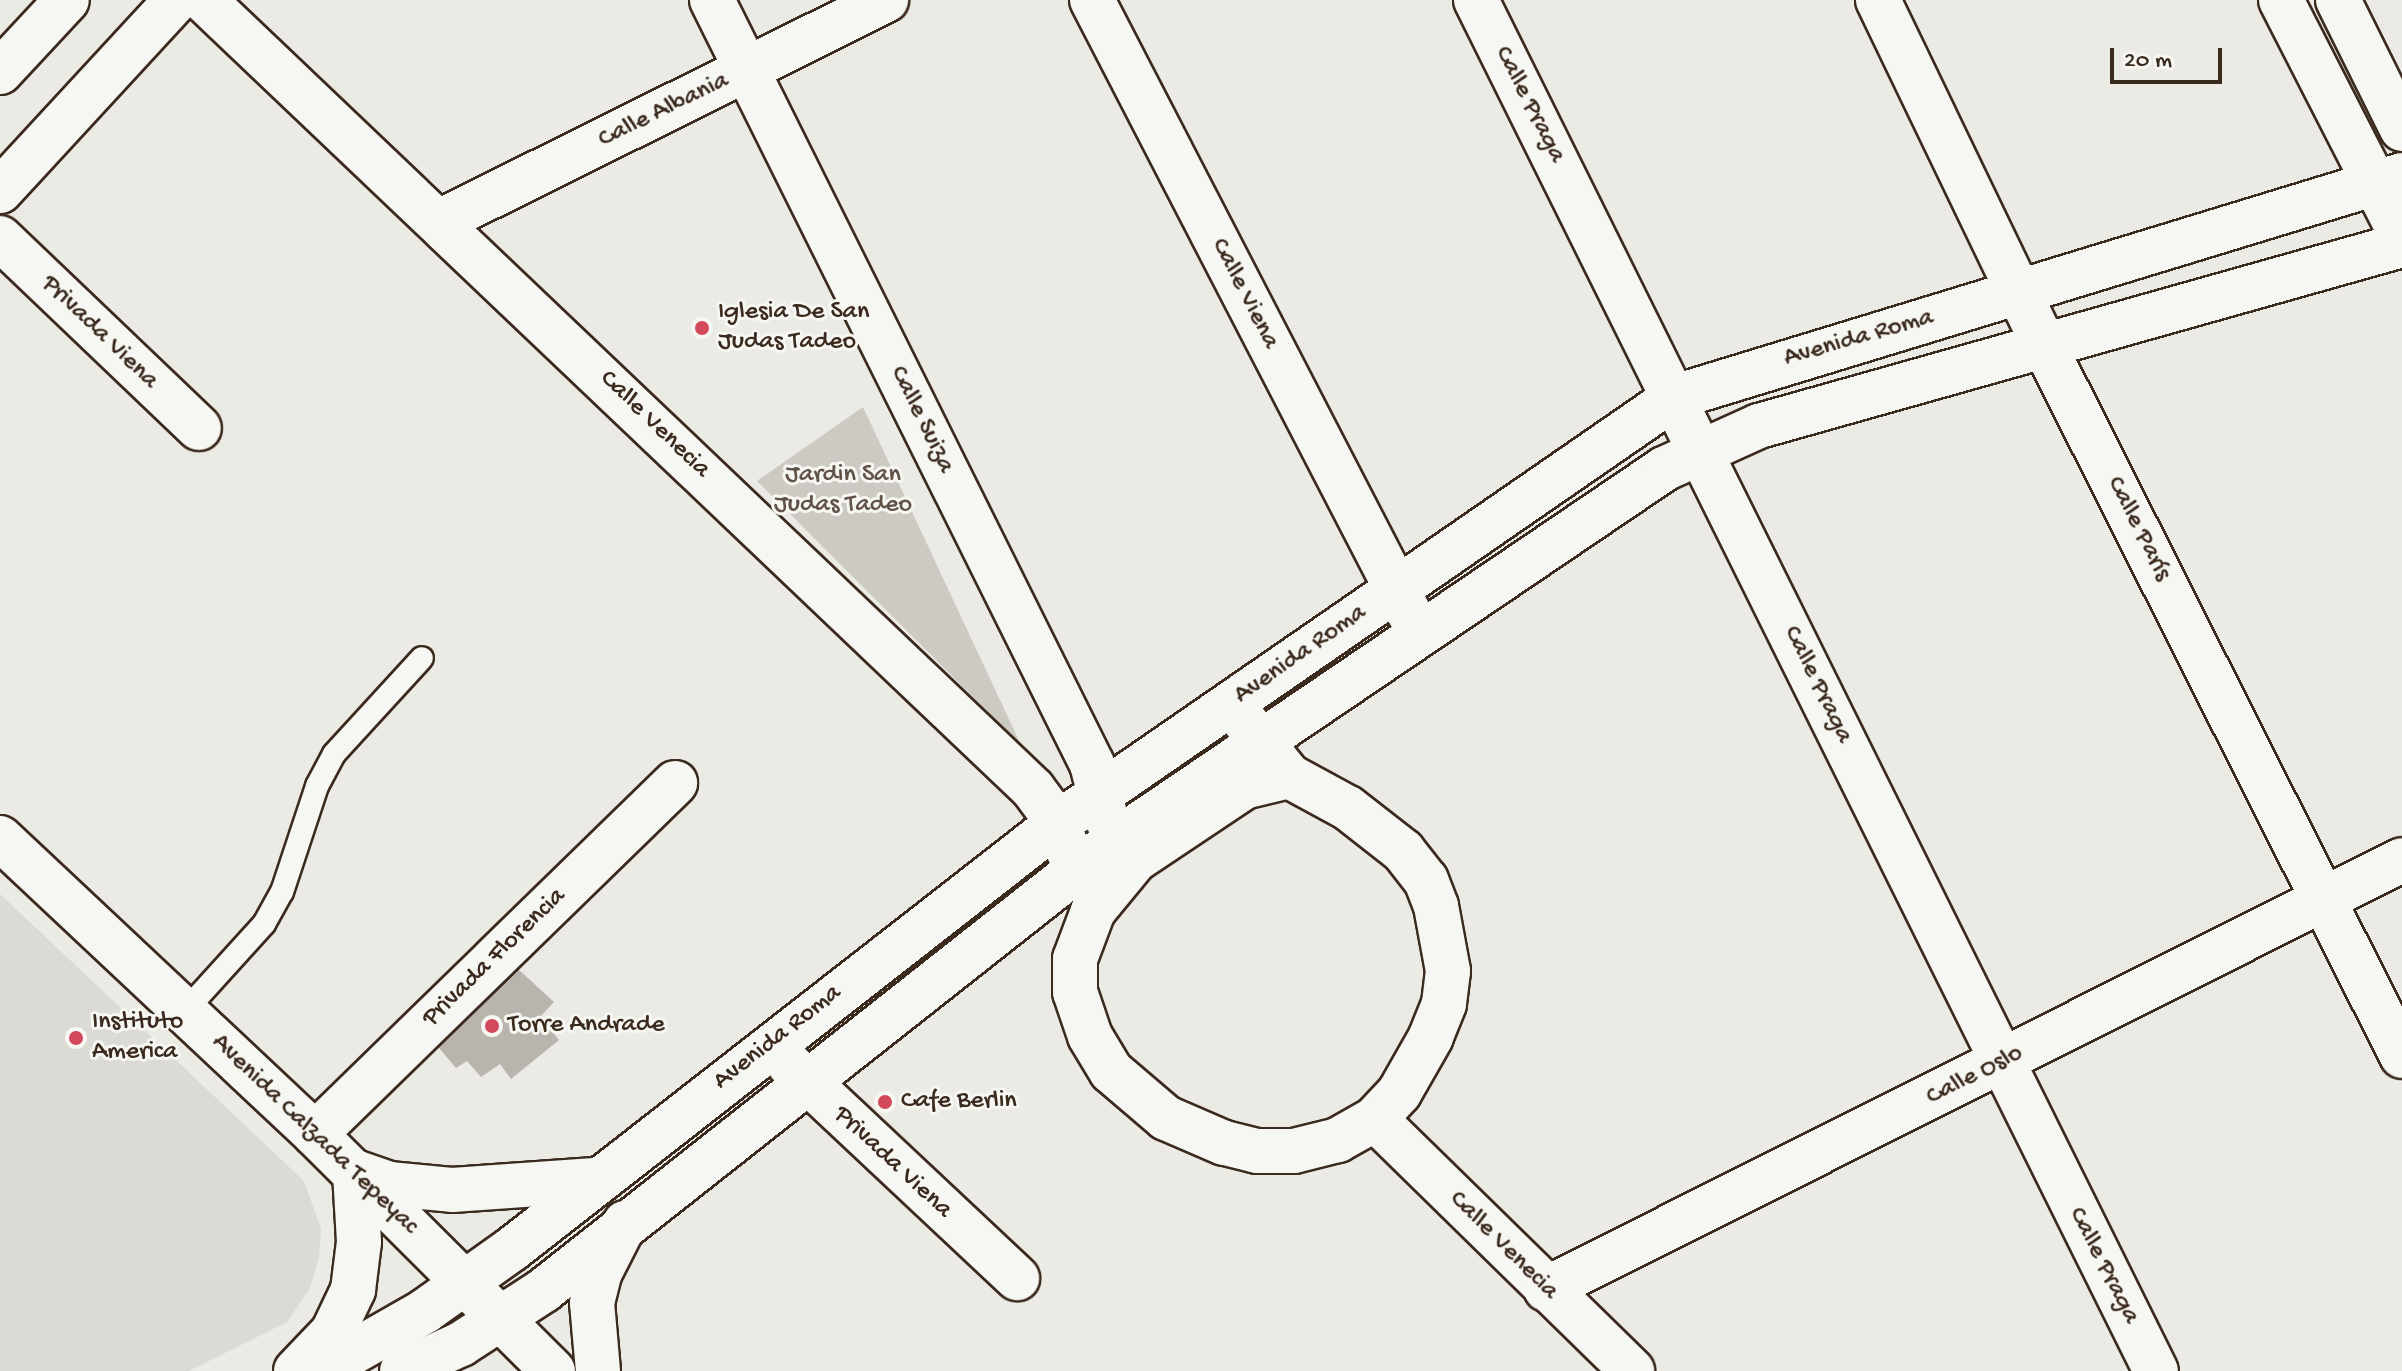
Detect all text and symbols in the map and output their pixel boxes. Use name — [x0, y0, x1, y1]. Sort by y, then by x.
scale bar — [2114, 32, 2226, 82]
street label: Calle Praga — [1486, 41, 1572, 169]
text: 20 m — [2124, 47, 2172, 76]
street label: Calle Albania — [594, 66, 734, 156]
street label: Calle Viena — [1203, 234, 1285, 354]
street label: Privada Viena — [34, 269, 164, 397]
place label: Iglesia De San Judas Tadeo — [718, 297, 869, 358]
street label: Avenida Roma — [1781, 303, 1937, 375]
marker: Iglesia De San Judas Tadeo — [693, 319, 711, 337]
street label: Calle Suiza — [882, 361, 960, 479]
street label: Calle Venecia — [592, 364, 716, 486]
park label: Jardin San Judas Tadeo — [774, 460, 912, 522]
street label: Calle París — [2099, 472, 2177, 586]
street label: Avenida Roma — [1229, 598, 1373, 712]
street label: Calle Praga — [1775, 621, 1859, 749]
street label: Privada Florencia — [417, 882, 573, 1034]
street label: Avenida Roma — [708, 978, 848, 1098]
place label: Instituto America — [92, 1007, 183, 1068]
place label: Torre Andrade — [508, 1010, 665, 1042]
marker: Torre Andrade — [483, 1017, 501, 1035]
street label: Avenida Calzada Tepeyac — [204, 1028, 424, 1242]
marker: Instituto America — [67, 1029, 85, 1047]
street label: Calle Oslo — [1922, 1038, 2028, 1114]
place label: Cafe Berlin — [901, 1086, 1017, 1118]
marker: Cafe Berlin — [876, 1093, 894, 1111]
street label: Privada Viena — [826, 1100, 958, 1226]
street label: Calle Venecia — [1442, 1185, 1564, 1307]
street label: Calle Praga — [2060, 1202, 2146, 1330]

